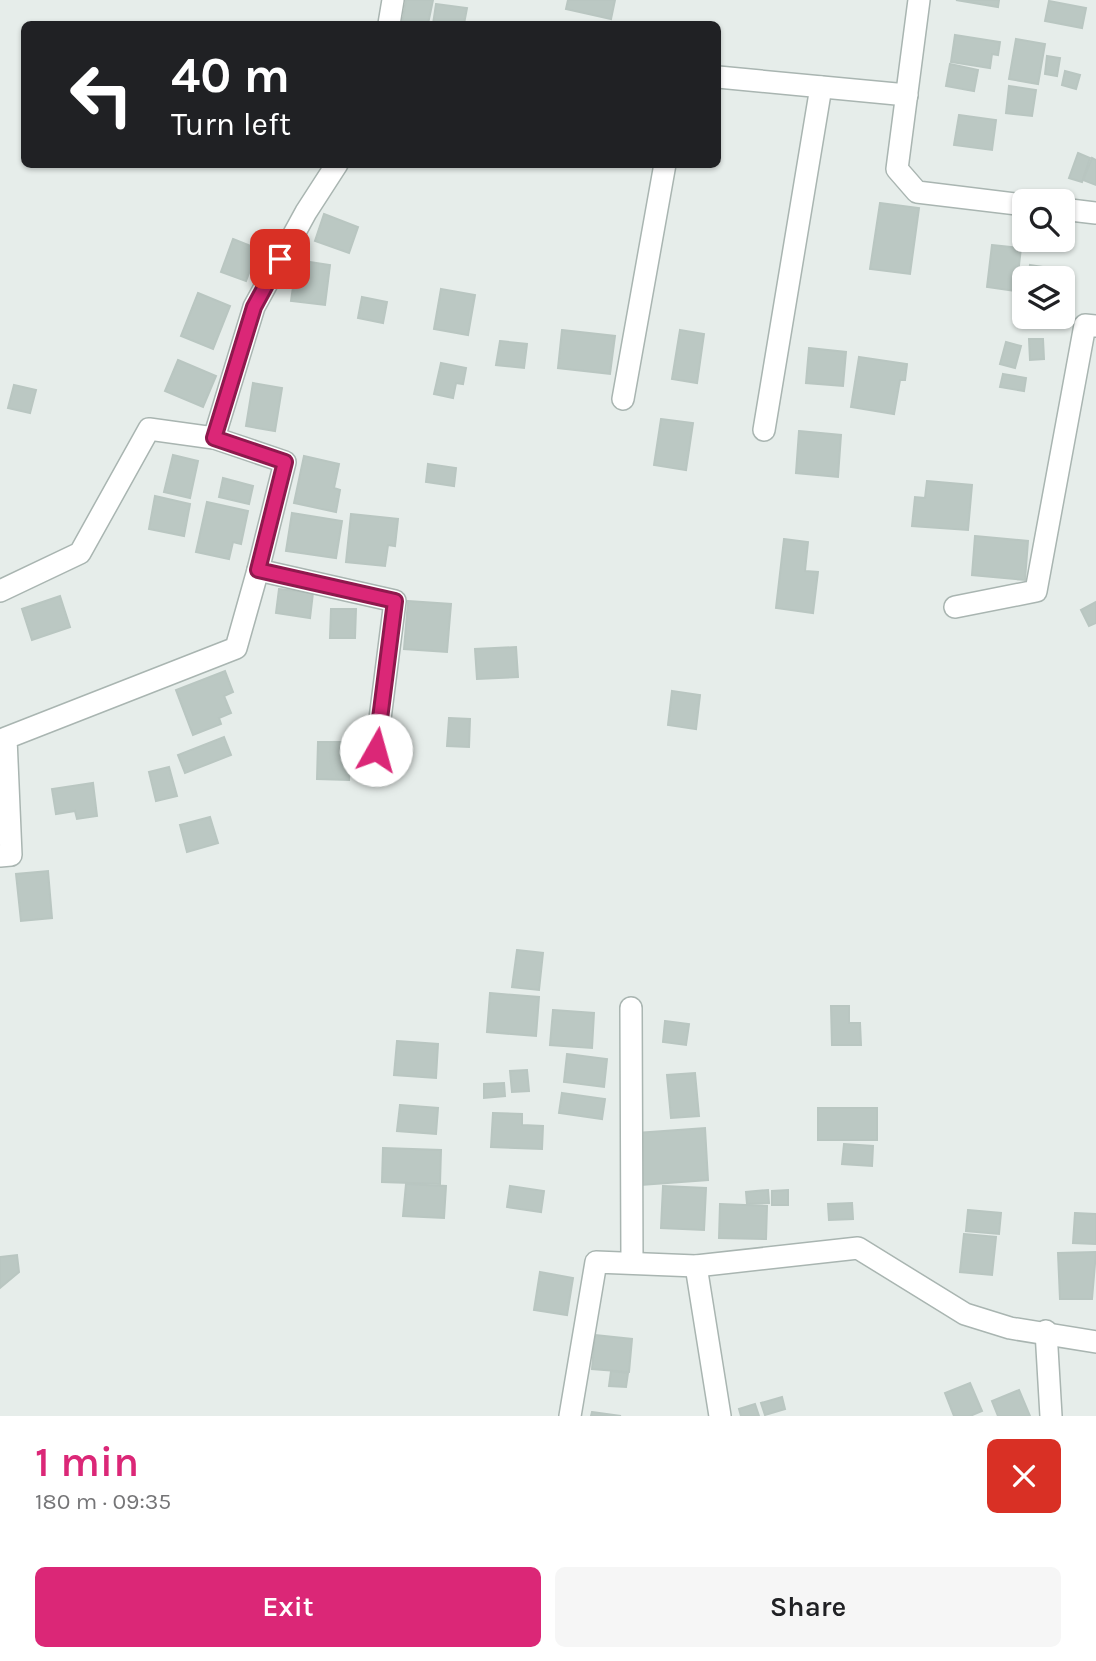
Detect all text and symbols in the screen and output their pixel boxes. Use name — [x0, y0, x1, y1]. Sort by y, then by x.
text: 40 m — [171, 47, 290, 104]
icon: left — [56, 49, 147, 140]
text: Turn left — [171, 106, 291, 143]
map controls — [1012, 189, 1075, 329]
button: search — [1012, 189, 1075, 252]
pin — [250, 229, 310, 289]
icon: arrive — [261, 240, 299, 278]
button: layers — [1012, 266, 1075, 329]
position arrow — [339, 713, 413, 787]
text: 1 min — [35, 1437, 139, 1487]
button: close — [987, 1439, 1061, 1513]
text: 180 m · 09:35 — [35, 1488, 171, 1515]
button: Exit — [35, 1567, 541, 1647]
button: Share — [555, 1567, 1061, 1647]

